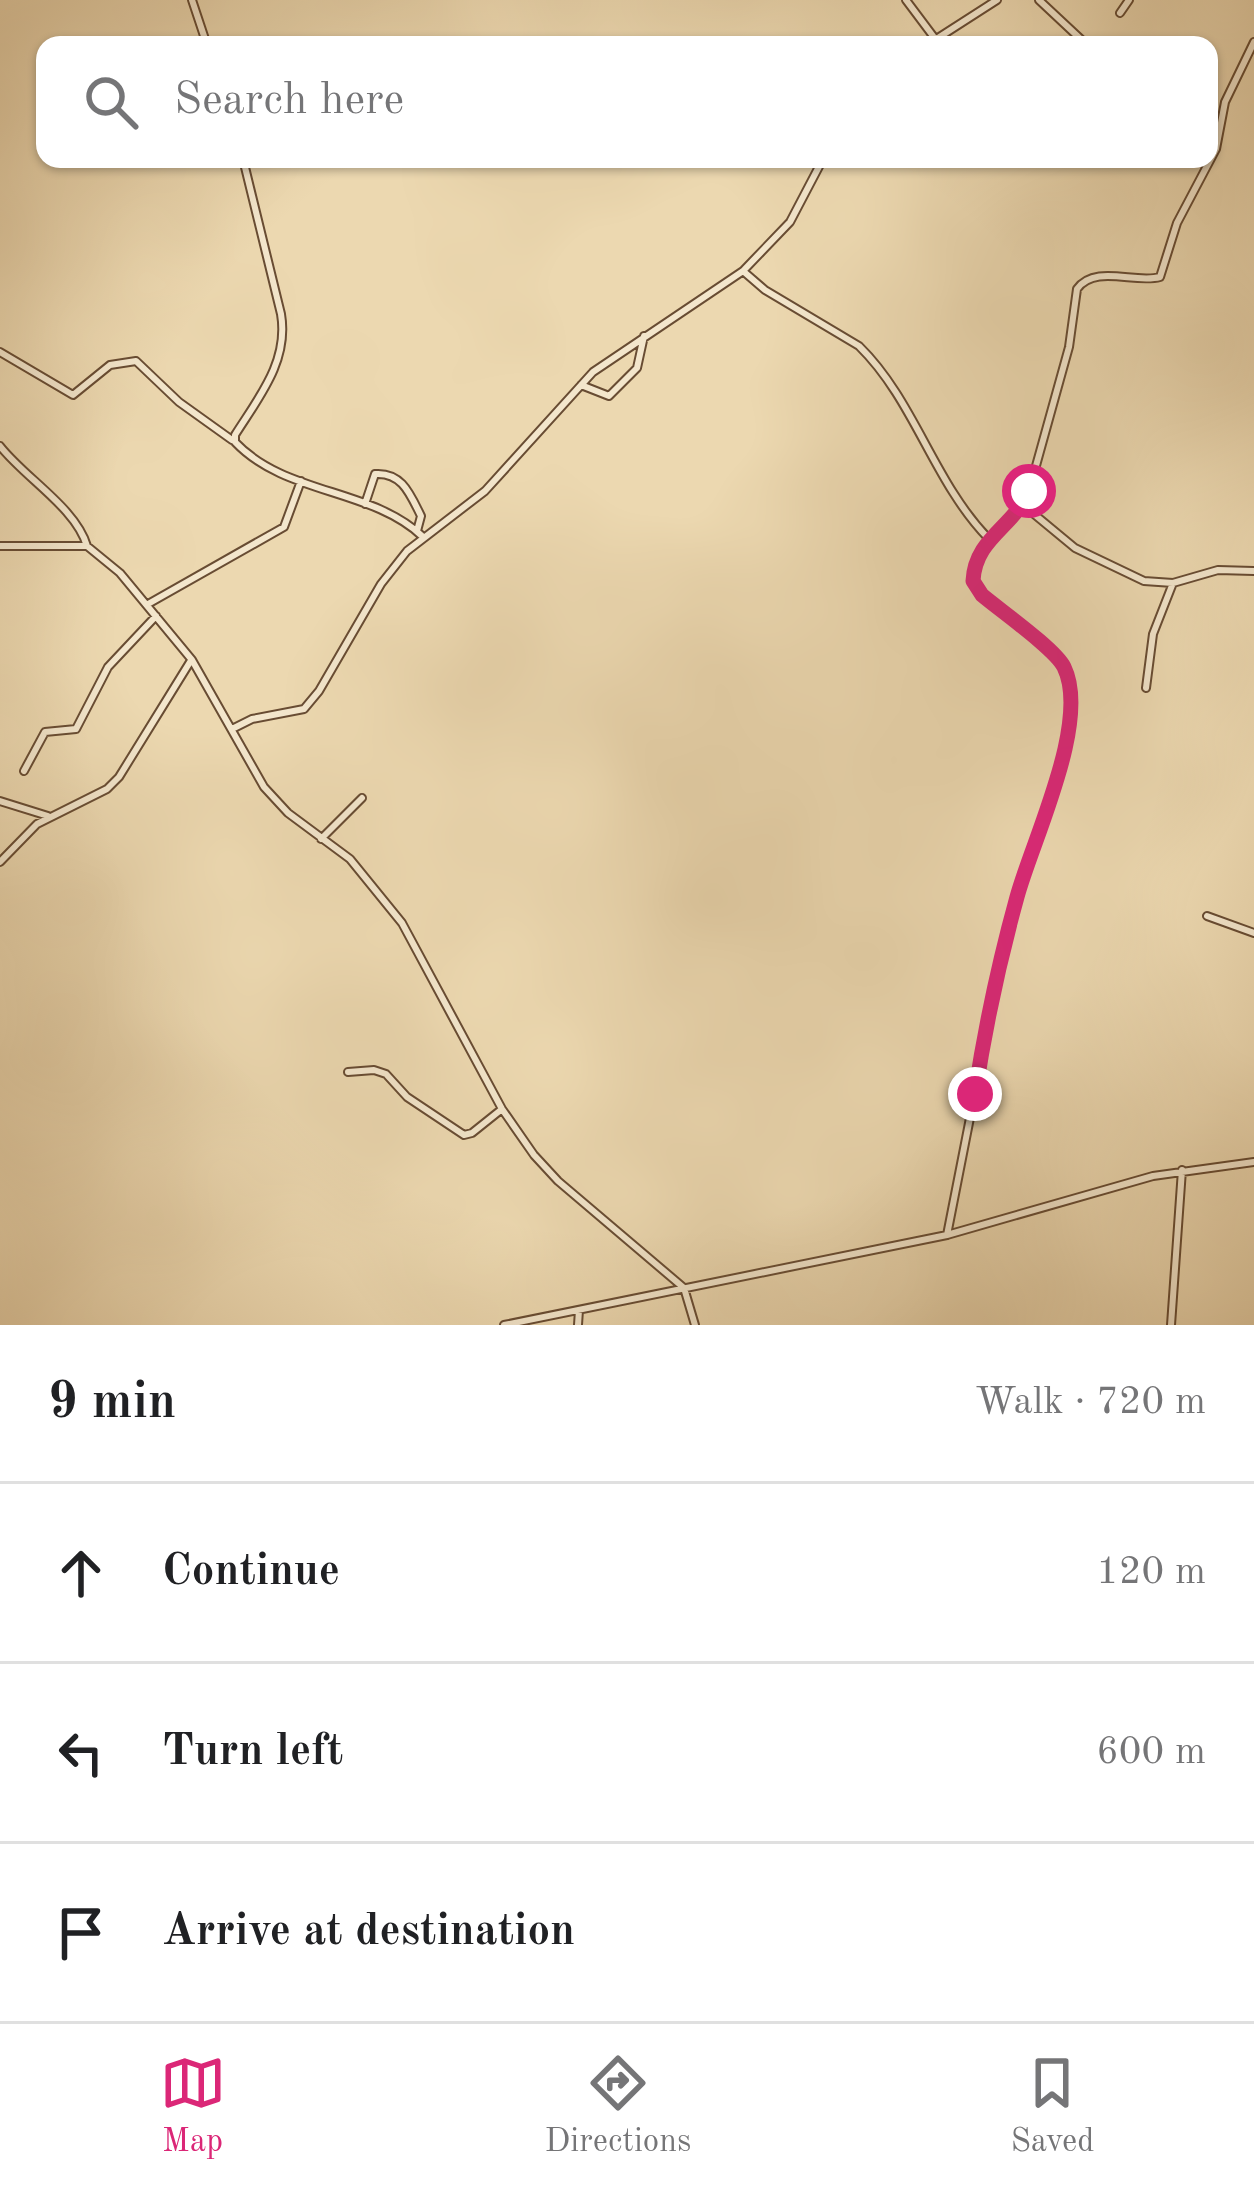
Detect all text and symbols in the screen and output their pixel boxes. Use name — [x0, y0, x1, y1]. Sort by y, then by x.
search box — [36, 36, 1218, 168]
icon: search — [78, 69, 144, 135]
text: Search here — [174, 79, 404, 124]
route start — [1002, 464, 1056, 518]
route end — [948, 1067, 1002, 1121]
text: 9 min — [48, 1378, 176, 1429]
text: Walk · 720 m — [975, 1383, 1206, 1422]
icon: ahead — [48, 1540, 114, 1606]
text: Continue — [162, 1550, 340, 1595]
text: 120 m — [1096, 1553, 1206, 1592]
icon: left — [48, 1720, 114, 1786]
text: Turn left — [162, 1730, 343, 1775]
text: 600 m — [1096, 1733, 1206, 1772]
icon: arrive — [48, 1900, 114, 1966]
text: Arrive at destination — [162, 1910, 575, 1955]
tab: Map — [160, 2050, 226, 2163]
tab: Directions — [545, 2050, 691, 2163]
tab: Saved — [1010, 2050, 1094, 2163]

